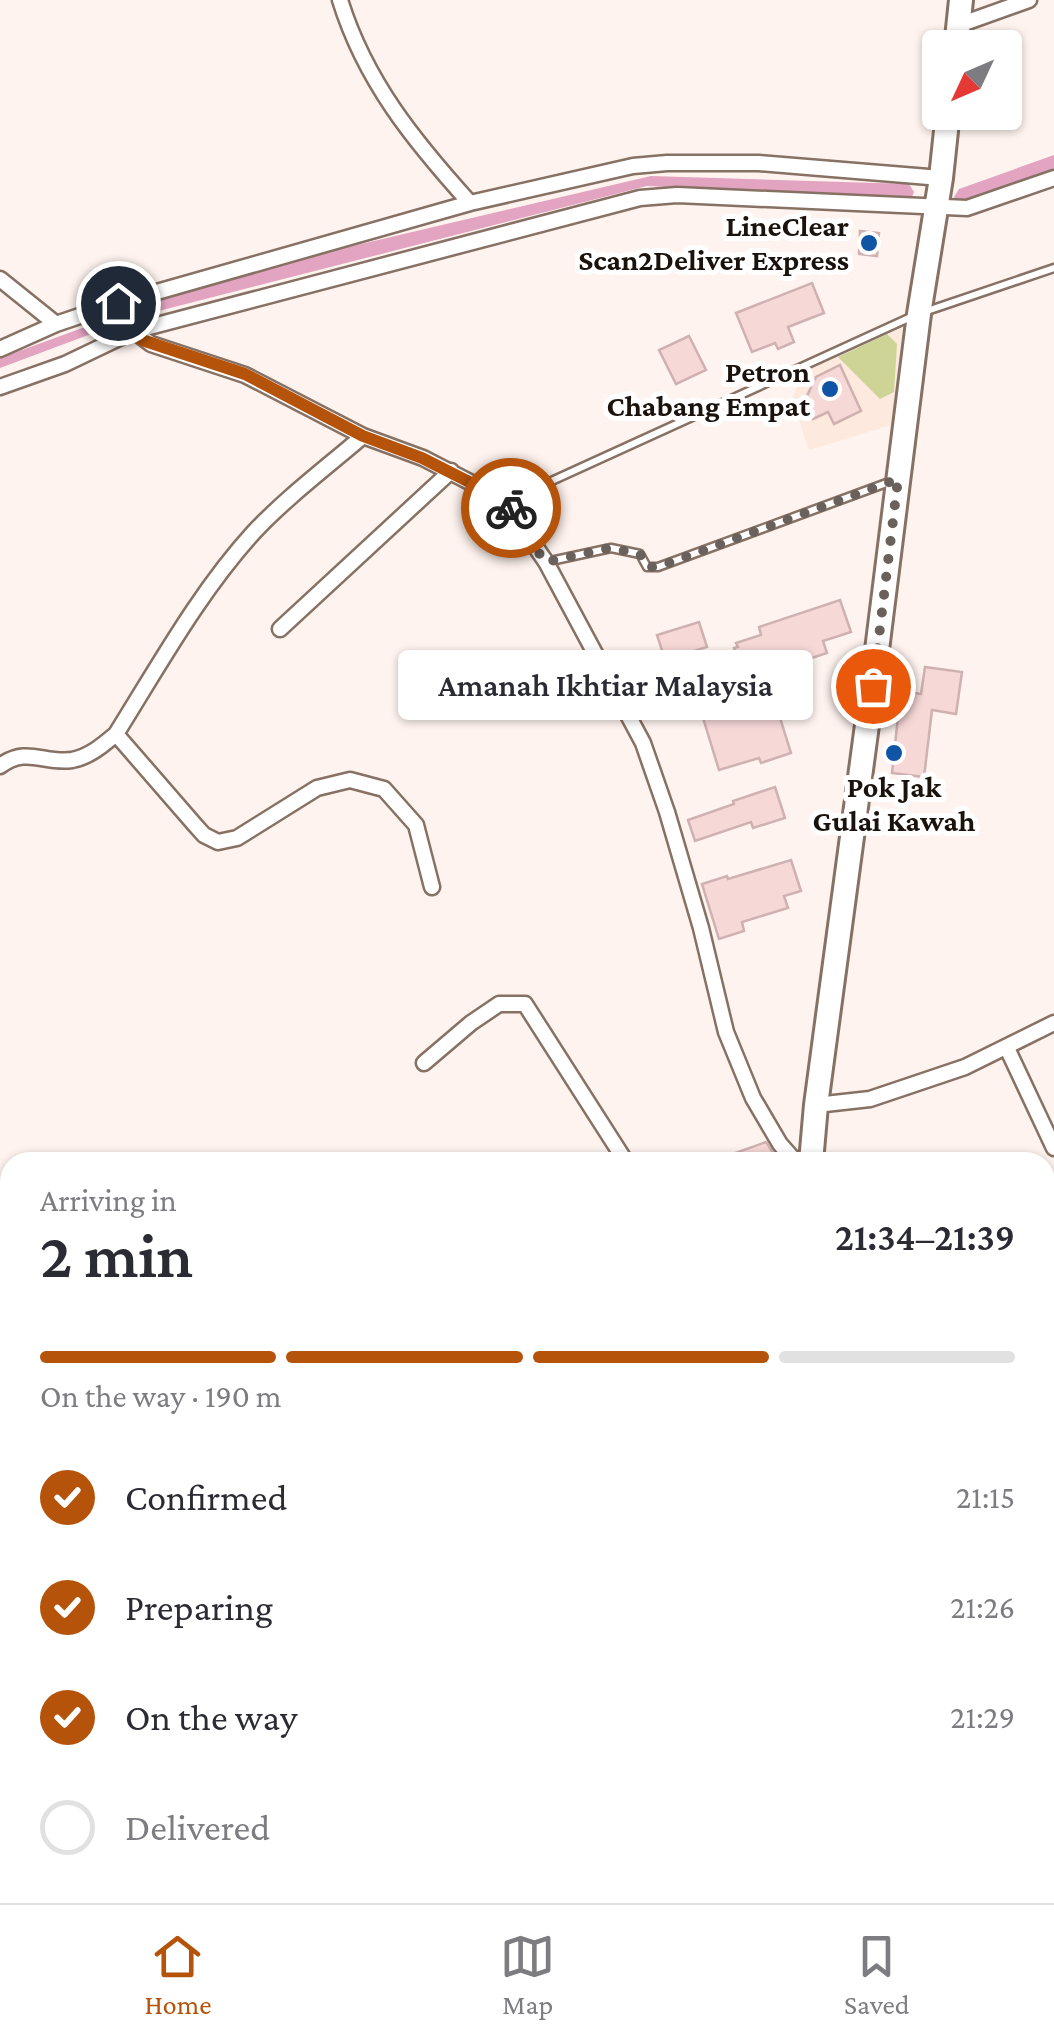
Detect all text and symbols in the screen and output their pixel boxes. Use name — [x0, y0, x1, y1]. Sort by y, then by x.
north arrow — [922, 30, 1022, 130]
map controls — [922, 30, 1022, 130]
place label: LineClear Scan2Deliver Express — [578, 209, 849, 276]
marker: LineClear Scan2Deliver Express — [858, 232, 880, 254]
pin — [76, 261, 161, 346]
icon: home — [91, 276, 146, 331]
place label: Petron Chabang Empat — [606, 355, 810, 422]
marker: Petron Chabang Empat — [819, 378, 841, 400]
courier — [461, 458, 561, 558]
icon: bike — [484, 481, 539, 536]
pin — [831, 644, 916, 729]
callout: Amanah Ikhtiar Malaysia — [398, 651, 813, 721]
icon: bag — [846, 659, 901, 714]
text: Amanah Ikhtiar Malaysia — [438, 667, 773, 703]
marker: Pok Jak Gulai Kawah — [883, 742, 905, 764]
place label: Pok Jak Gulai Kawah — [813, 770, 975, 837]
text: Arriving in — [40, 1182, 177, 1218]
text: 21:34–21:39 — [835, 1216, 1015, 1258]
text: 2 min — [40, 1219, 193, 1291]
text: On the way · 190 m — [40, 1378, 282, 1414]
icon: check — [40, 1470, 95, 1525]
text: Confirmed — [125, 1476, 288, 1518]
text: 21:15 — [956, 1479, 1015, 1515]
icon: check — [40, 1580, 95, 1635]
text: Preparing — [125, 1586, 273, 1628]
text: 21:26 — [950, 1589, 1015, 1625]
icon: check — [40, 1690, 95, 1745]
text: On the way — [125, 1696, 297, 1738]
text: 21:29 — [950, 1699, 1015, 1735]
text: Delivered — [125, 1806, 270, 1848]
tab: Home — [144, 1929, 211, 2020]
tab: Map — [500, 1929, 555, 2020]
tab: Saved — [844, 1929, 910, 2020]

